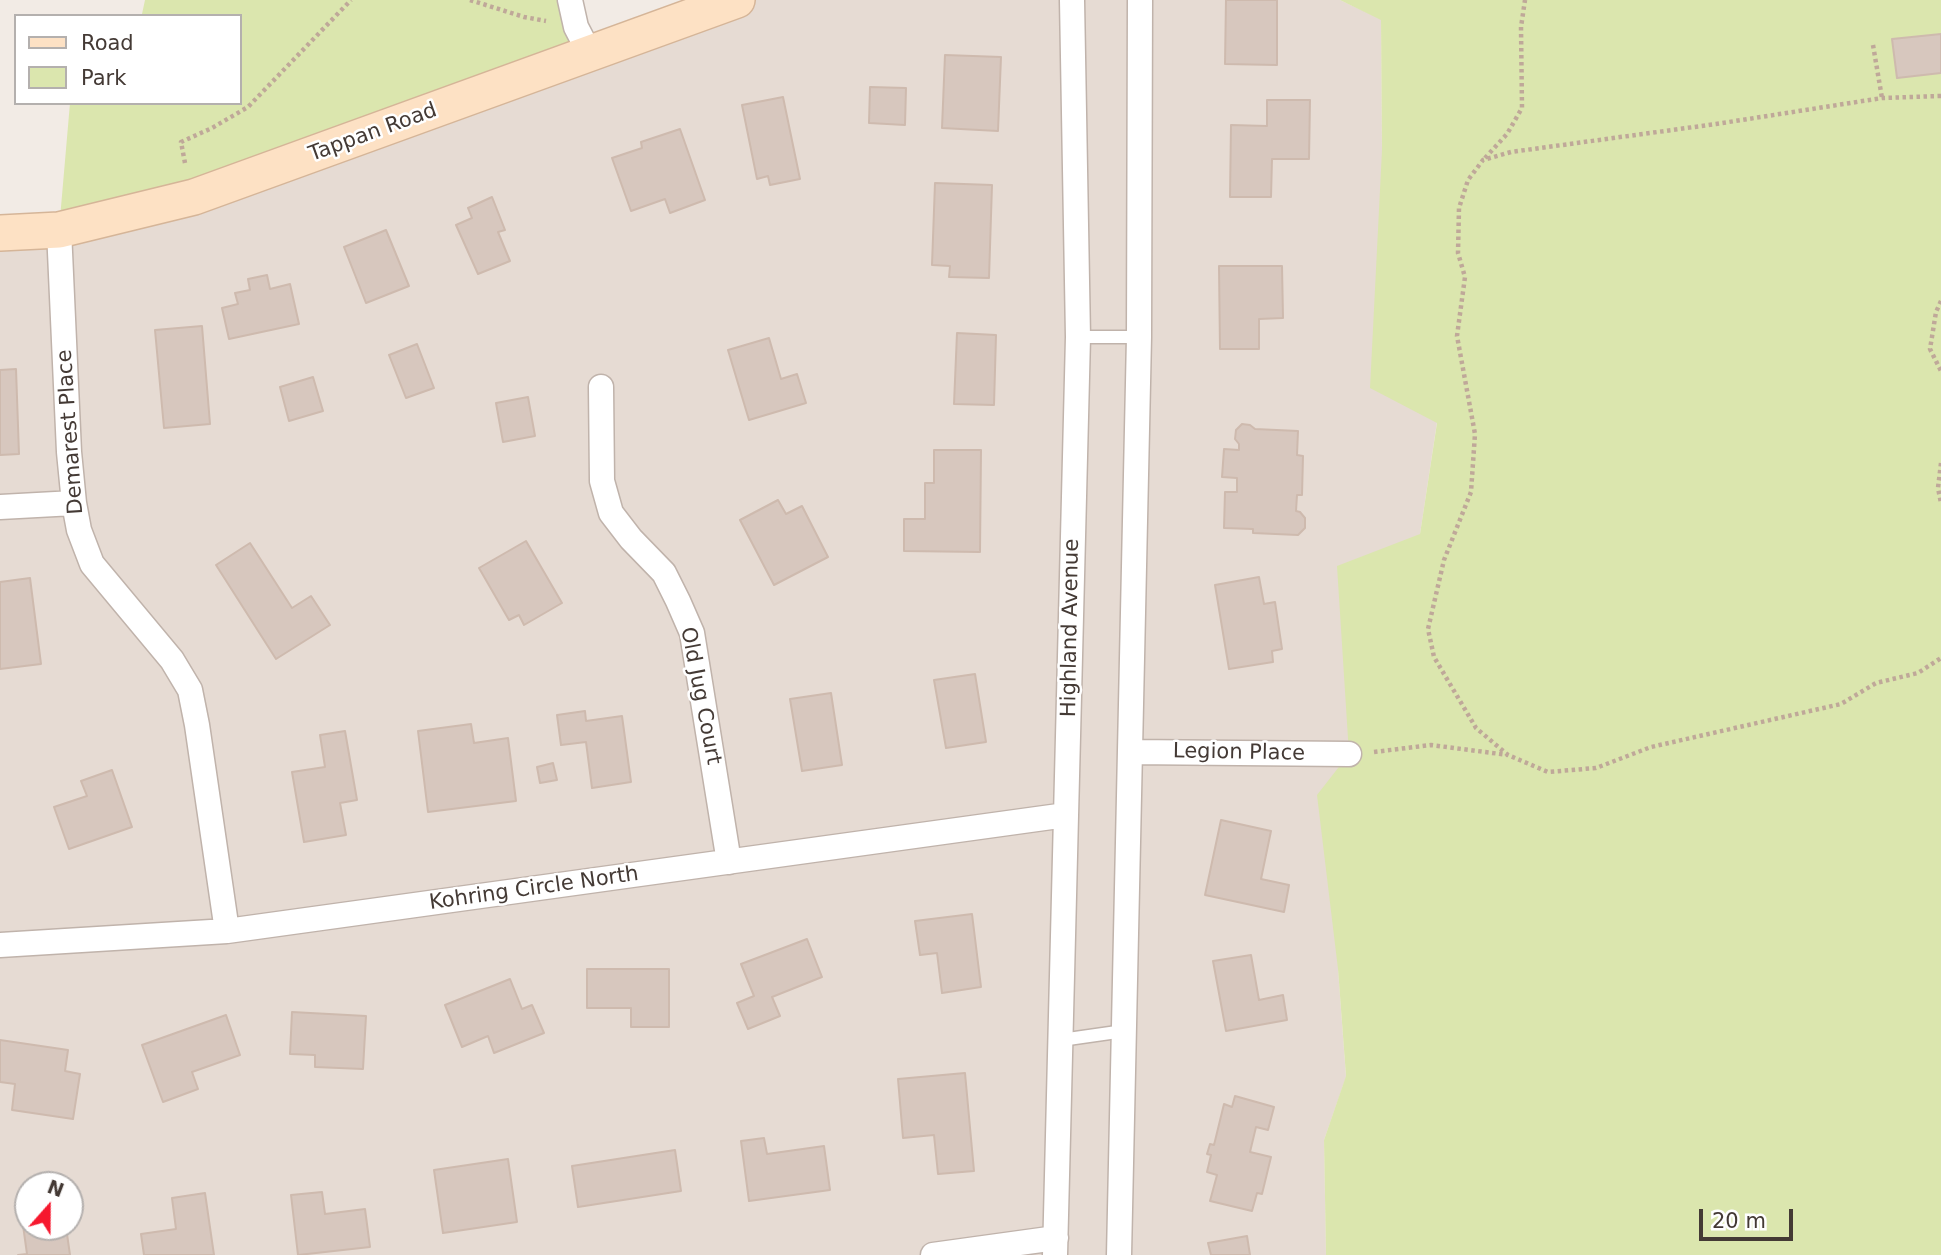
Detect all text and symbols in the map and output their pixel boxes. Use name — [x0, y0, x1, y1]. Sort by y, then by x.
legend — [14, 14, 242, 105]
text: Road — [81, 31, 134, 55]
text: Park — [81, 66, 126, 90]
street label: Tappan Road — [306, 98, 440, 168]
street label: Demarest Place — [53, 349, 89, 515]
street label: Highland Avenue — [1057, 539, 1085, 717]
street label: Old Jug Court — [674, 625, 726, 767]
street label: Legion Place — [1173, 739, 1305, 767]
street label: Kohring Circle North — [428, 862, 640, 916]
north arrow — [14, 1171, 84, 1241]
text: N — [44, 1175, 67, 1201]
scale bar — [1703, 1196, 1798, 1240]
text: 20 m — [1712, 1209, 1766, 1233]

